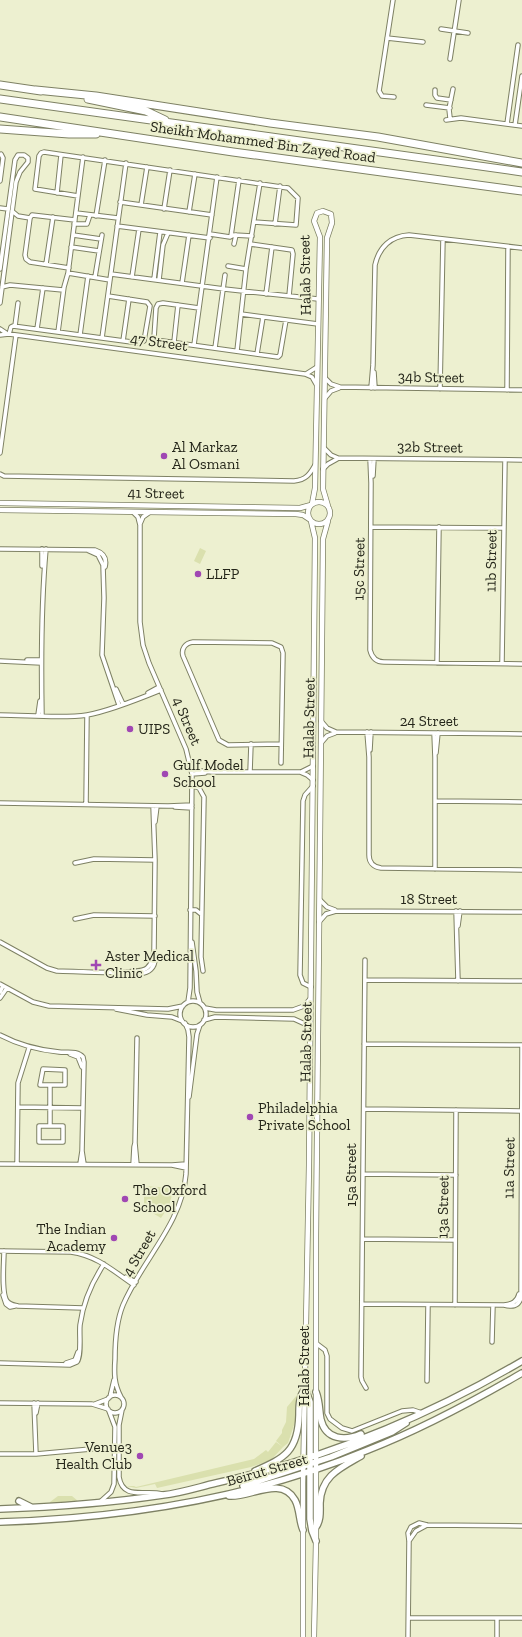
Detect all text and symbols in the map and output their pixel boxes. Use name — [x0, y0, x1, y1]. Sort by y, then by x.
street label: Sheikh Mohammed Bin Zayed Road — [149, 117, 377, 167]
street label: Halab Street — [295, 234, 315, 315]
street label: 47 Street — [129, 329, 189, 355]
street label: 34b Street — [398, 367, 465, 387]
street label: 32b Street — [397, 437, 464, 457]
place label: Al Markaz Al Osmani — [172, 438, 240, 473]
marker: Al Markaz Al Osmani — [159, 451, 169, 461]
street label: 41 Street — [127, 484, 185, 503]
street label: 11b Street — [481, 529, 501, 592]
street label: 15c Street — [349, 537, 369, 601]
place label: LLFP — [206, 565, 240, 583]
marker: LLFP — [193, 569, 203, 579]
street label: Halab Street — [299, 677, 319, 758]
street label: 4 Street — [169, 694, 205, 748]
street label: 24 Street — [400, 712, 459, 730]
place label: UIPS — [138, 720, 170, 738]
marker: UIPS — [125, 724, 135, 734]
place label: Gulf Model School — [173, 756, 244, 791]
marker: Gulf Model School — [160, 769, 170, 779]
street label: 18 Street — [401, 890, 458, 908]
place label: Aster Medical Clinic — [105, 947, 194, 982]
marker: Aster Medical Clinic — [90, 959, 102, 971]
street label: Halab Street — [296, 1001, 316, 1082]
place label: Philadelphia Private School — [258, 1099, 351, 1134]
marker: Philadelphia Private School — [245, 1112, 255, 1122]
street label: 11a Street — [499, 1137, 519, 1199]
street label: 15a Street — [342, 1143, 360, 1207]
street label: 13a Street — [433, 1175, 453, 1239]
place label: The Oxford School — [133, 1181, 207, 1216]
marker: The Oxford School — [120, 1194, 130, 1204]
place label: The Indian Academy — [36, 1220, 106, 1255]
street label: 4 Street — [118, 1226, 160, 1280]
marker: The Indian Academy — [109, 1233, 119, 1243]
street label: Halab Street — [295, 1325, 313, 1406]
place label: Venue3 Health Club — [55, 1438, 132, 1473]
street label: Beirut Street — [224, 1450, 310, 1490]
marker: Venue3 Health Club — [135, 1451, 145, 1461]

